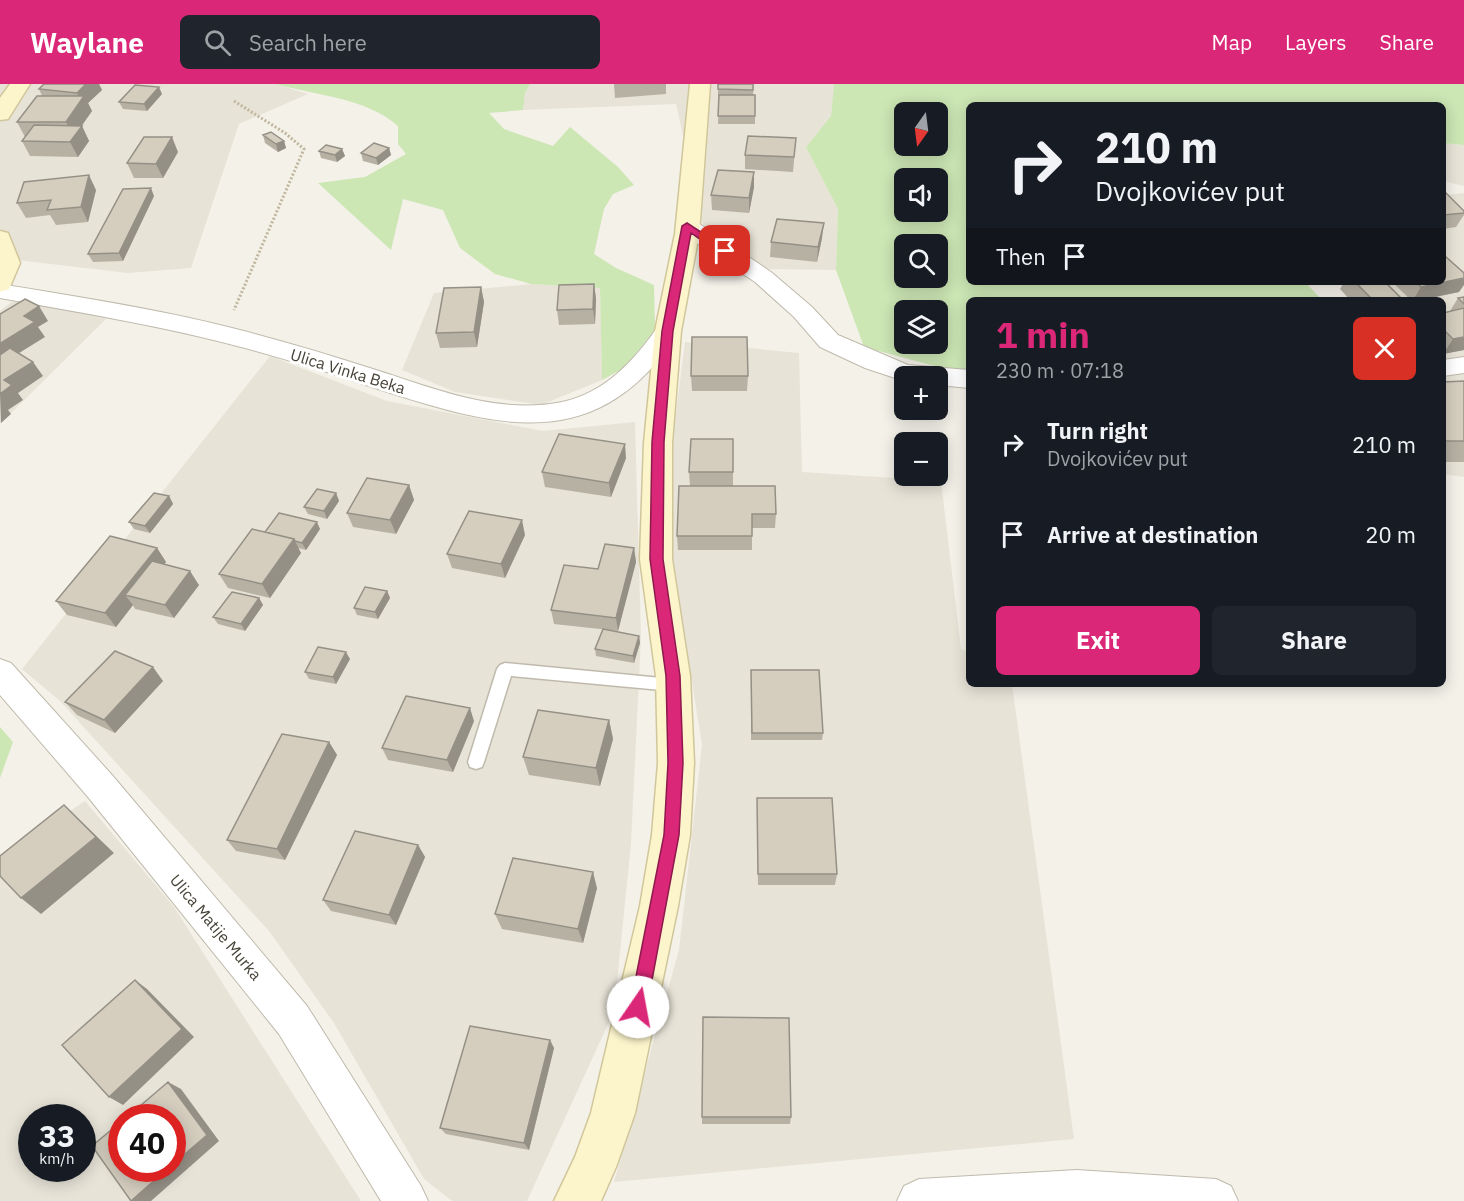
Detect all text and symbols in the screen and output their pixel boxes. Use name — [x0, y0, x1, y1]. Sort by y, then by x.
search box — [180, 15, 600, 69]
text: Waylane — [30, 24, 144, 61]
icon: search — [201, 26, 234, 59]
text: Search here — [249, 28, 367, 57]
text: Map — [1212, 28, 1252, 56]
text: Layers — [1285, 28, 1347, 56]
text: Share — [1380, 28, 1434, 56]
north arrow — [894, 102, 948, 156]
map controls — [894, 102, 948, 486]
text: 210 m — [1095, 120, 1218, 175]
icon: right — [996, 126, 1074, 204]
button: sound — [894, 168, 948, 222]
text: Dvojkovićev put — [1095, 173, 1285, 208]
pin — [699, 225, 750, 276]
icon: arrive — [708, 234, 741, 267]
button: search — [894, 234, 948, 288]
icon: arrive — [1058, 240, 1091, 273]
text: Then — [996, 242, 1046, 271]
button: layers — [894, 300, 948, 354]
text: 1 min — [996, 311, 1090, 358]
button: close — [1353, 317, 1416, 380]
street label: Ulica Vinka Beka — [288, 344, 408, 398]
text: 230 m · 07:18 — [996, 357, 1124, 384]
button: + — [894, 366, 948, 420]
text: Turn right — [1047, 416, 1148, 445]
icon: right — [996, 428, 1029, 461]
text: 210 m — [1352, 430, 1416, 459]
button: − — [894, 432, 948, 486]
text: Dvojkovićev put — [1047, 445, 1188, 472]
icon: arrive — [996, 518, 1029, 551]
text: Arrive at destination — [1047, 520, 1258, 549]
text: 20 m — [1365, 520, 1416, 549]
button: Exit — [996, 606, 1200, 675]
button: Share — [1212, 606, 1416, 675]
street label: Ulica Matije Murka — [166, 870, 266, 984]
position arrow — [606, 975, 670, 1039]
speed limit sign: 40 — [108, 1104, 186, 1182]
text: 33 — [39, 1116, 75, 1155]
text: km/h — [39, 1149, 75, 1168]

